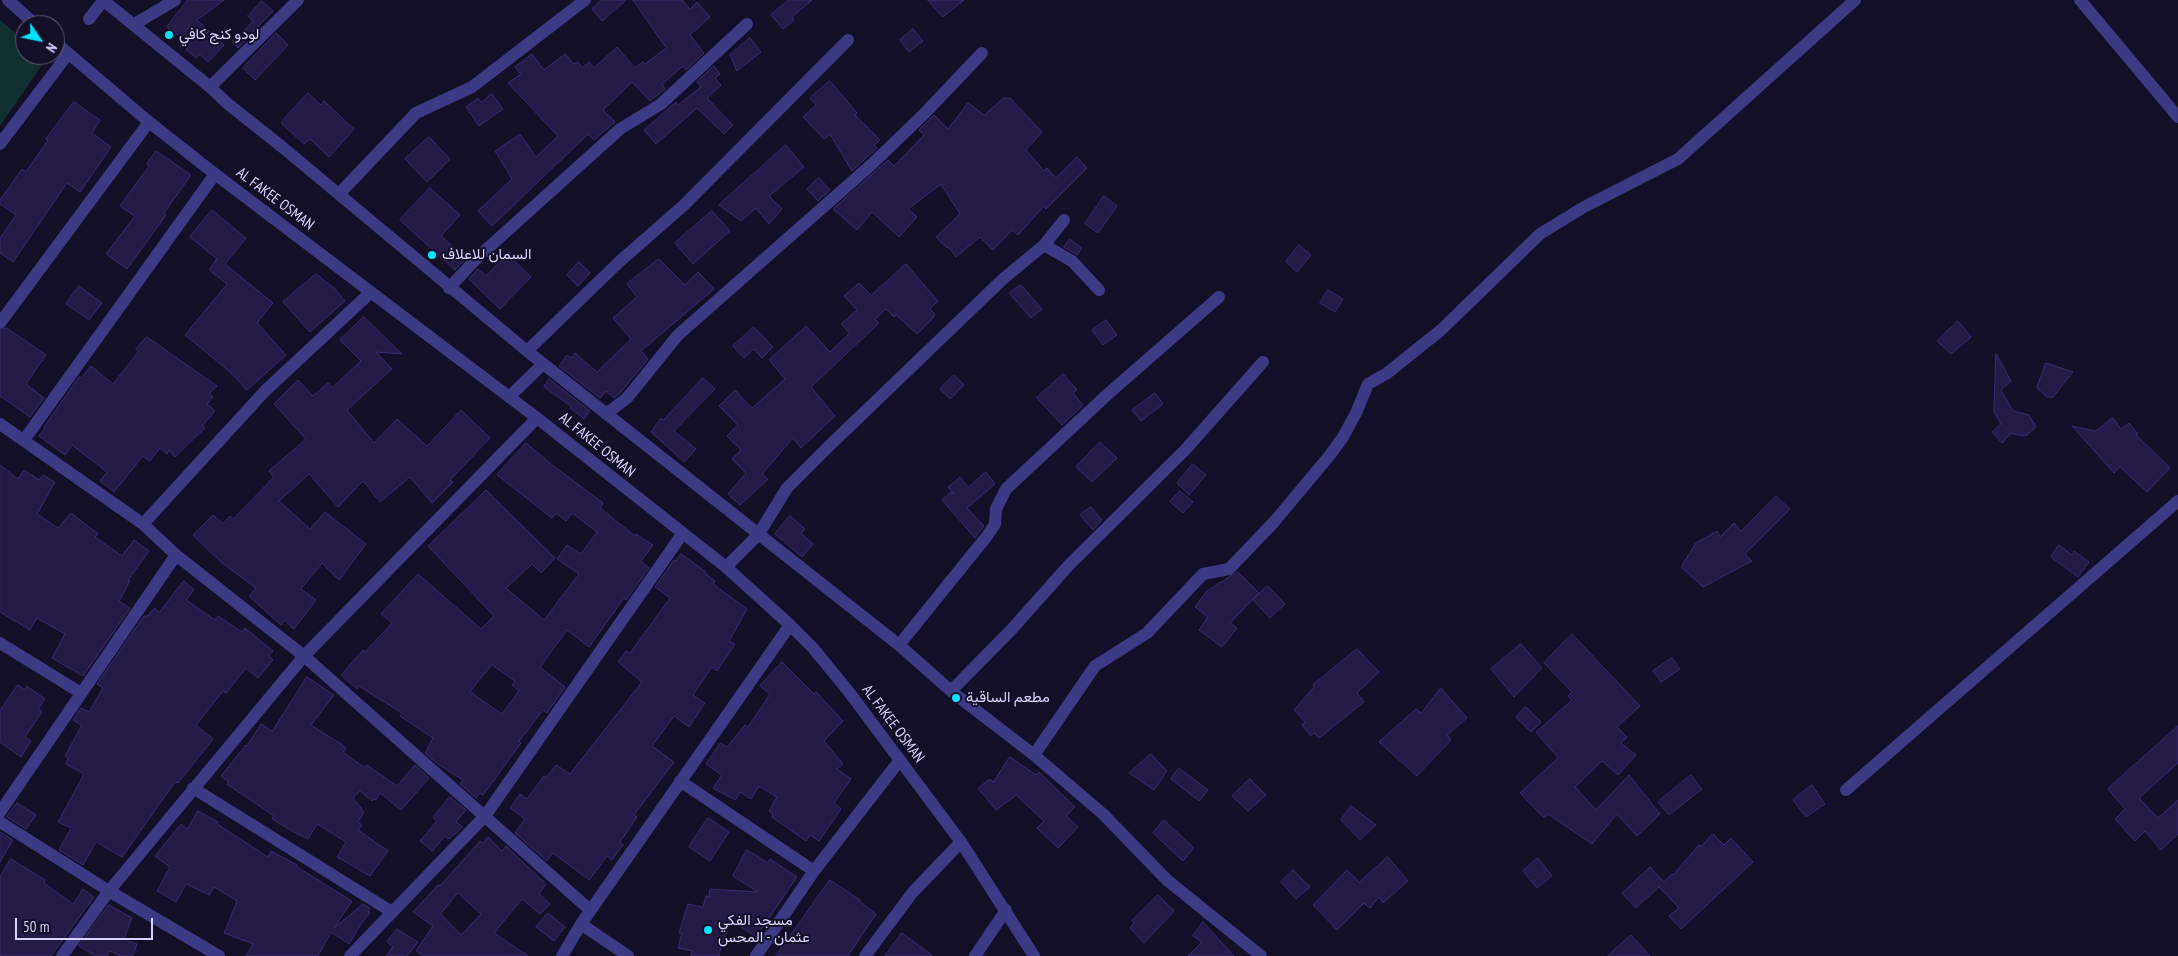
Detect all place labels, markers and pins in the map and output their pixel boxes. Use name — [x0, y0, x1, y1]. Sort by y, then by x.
place label: لودو كنج كافي — [179, 26, 259, 44]
marker: لودو كنج كافي — [163, 29, 175, 41]
place label: السمان للاعلاف — [442, 246, 532, 264]
marker: السمان للاعلاف — [426, 249, 438, 261]
place label: مطعم الساقية — [966, 689, 1050, 707]
marker: مطعم الساقية — [950, 692, 962, 704]
place label: مسجد الفكي عثمان - المحس — [718, 912, 810, 947]
marker: مسجد الفكي عثمان - المحس — [702, 924, 714, 936]

